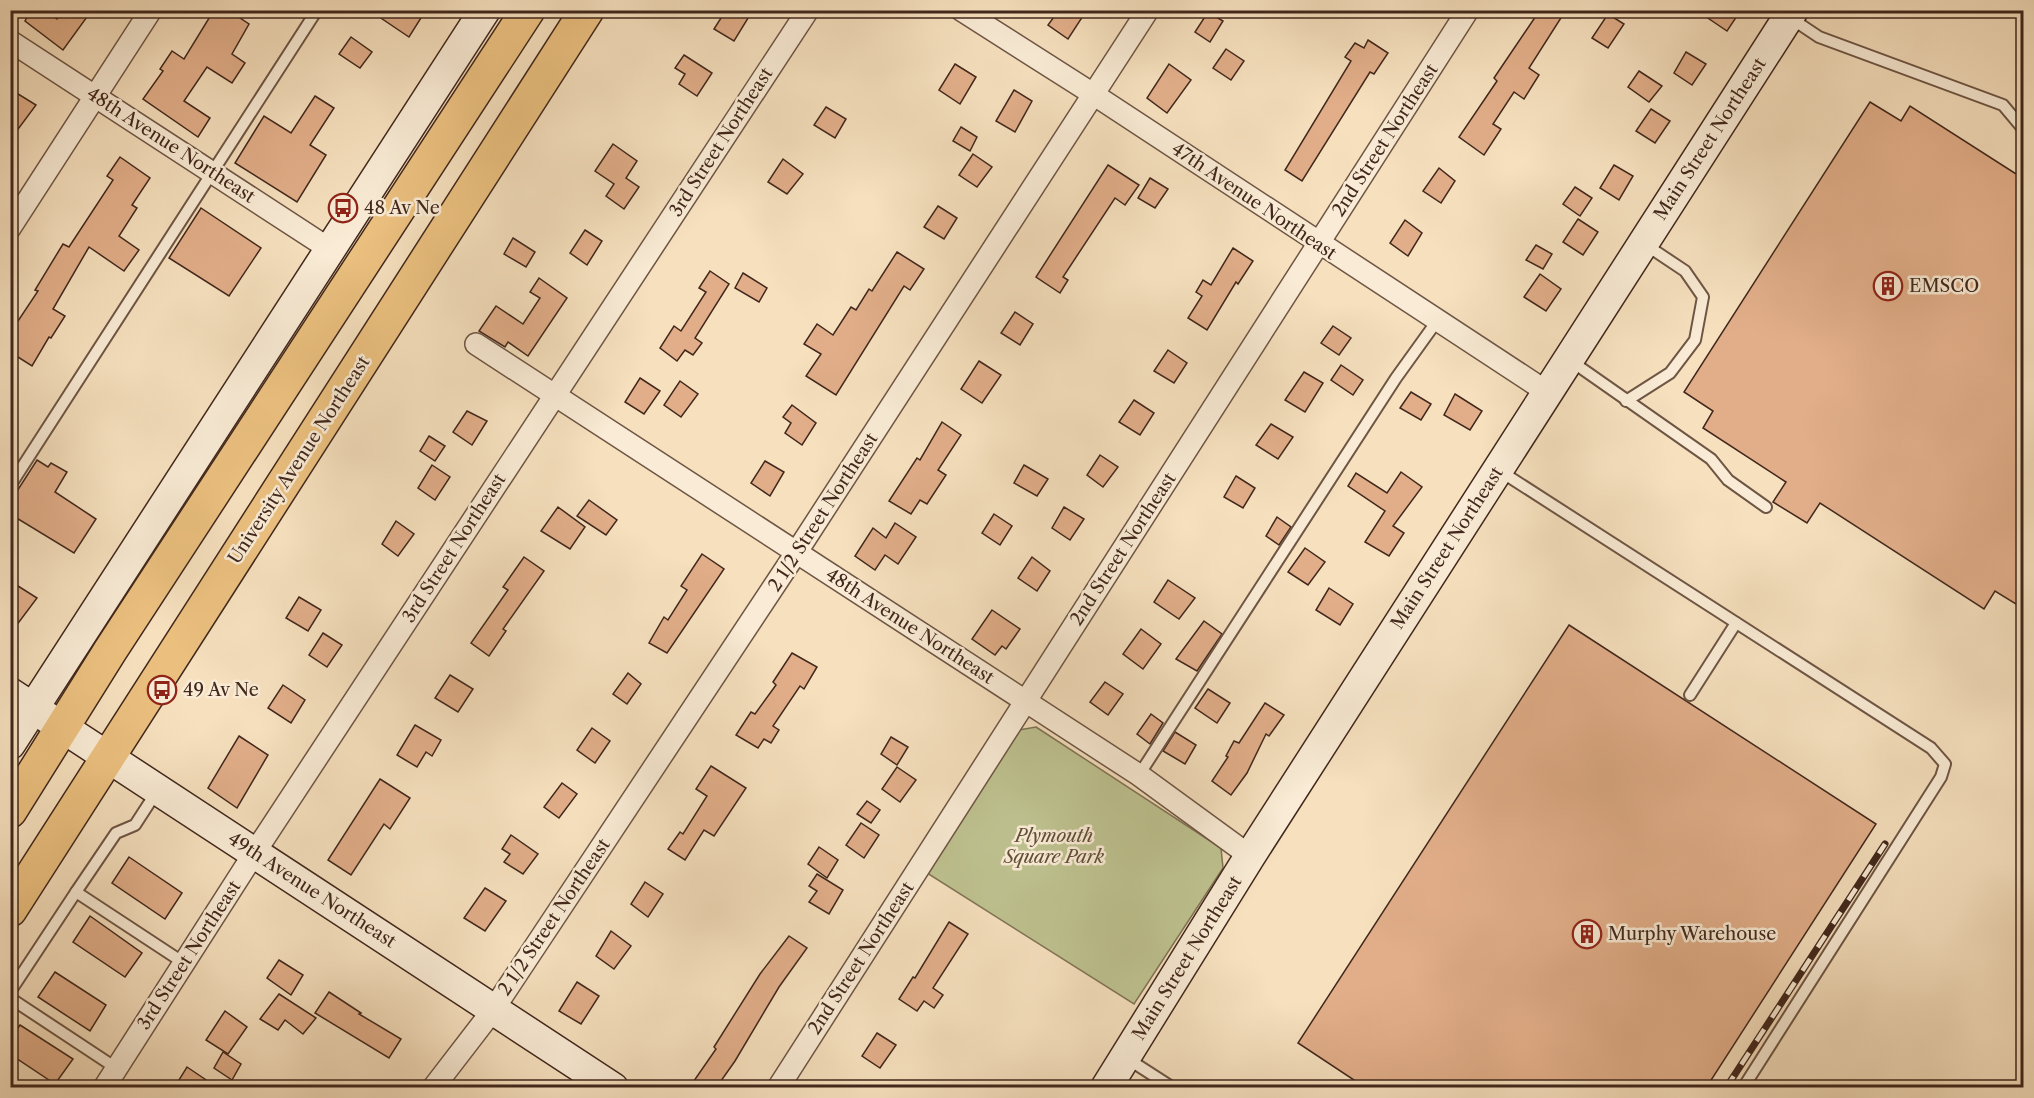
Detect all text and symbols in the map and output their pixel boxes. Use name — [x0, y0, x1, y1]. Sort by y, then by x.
street label: Main Street Northeast — [1649, 53, 1771, 224]
street label: 2nd Street Northeast — [1327, 59, 1443, 220]
street label: 3rd Street Northeast — [665, 63, 778, 221]
street label: 48th Avenue Northeast — [83, 82, 260, 208]
street label: 47th Avenue Northeast — [1167, 138, 1341, 265]
bus stop icon: 48 Av Ne — [327, 192, 359, 224]
place label: 48 Av Ne — [364, 197, 440, 219]
building icon: EMSCO — [1872, 270, 1904, 302]
place label: EMSCO — [1909, 275, 1979, 297]
street label: University Avenue Northeast — [224, 352, 375, 568]
street label: 2 1/2 Street Northeast — [764, 428, 883, 595]
street label: Main Street Northeast — [1386, 462, 1508, 633]
street label: 2nd Street Northeast — [1065, 468, 1181, 629]
street label: 3rd Street Northeast — [398, 469, 511, 627]
street label: 48th Avenue Northeast — [822, 563, 999, 689]
bus stop icon: 49 Av Ne — [146, 674, 178, 706]
place label: 49 Av Ne — [183, 679, 259, 701]
park label: Plymouth Square Park — [1003, 825, 1105, 868]
street label: 49th Avenue Northeast — [224, 827, 401, 953]
street label: 2 1/2 Street Northeast — [493, 834, 615, 1000]
street label: Main Street Northeast — [1128, 871, 1247, 1044]
street label: 3rd Street Northeast — [133, 876, 246, 1034]
street label: 2nd Street Northeast — [803, 877, 919, 1038]
building icon: Murphy Warehouse — [1571, 918, 1603, 950]
place label: Murphy Warehouse — [1608, 923, 1776, 945]

